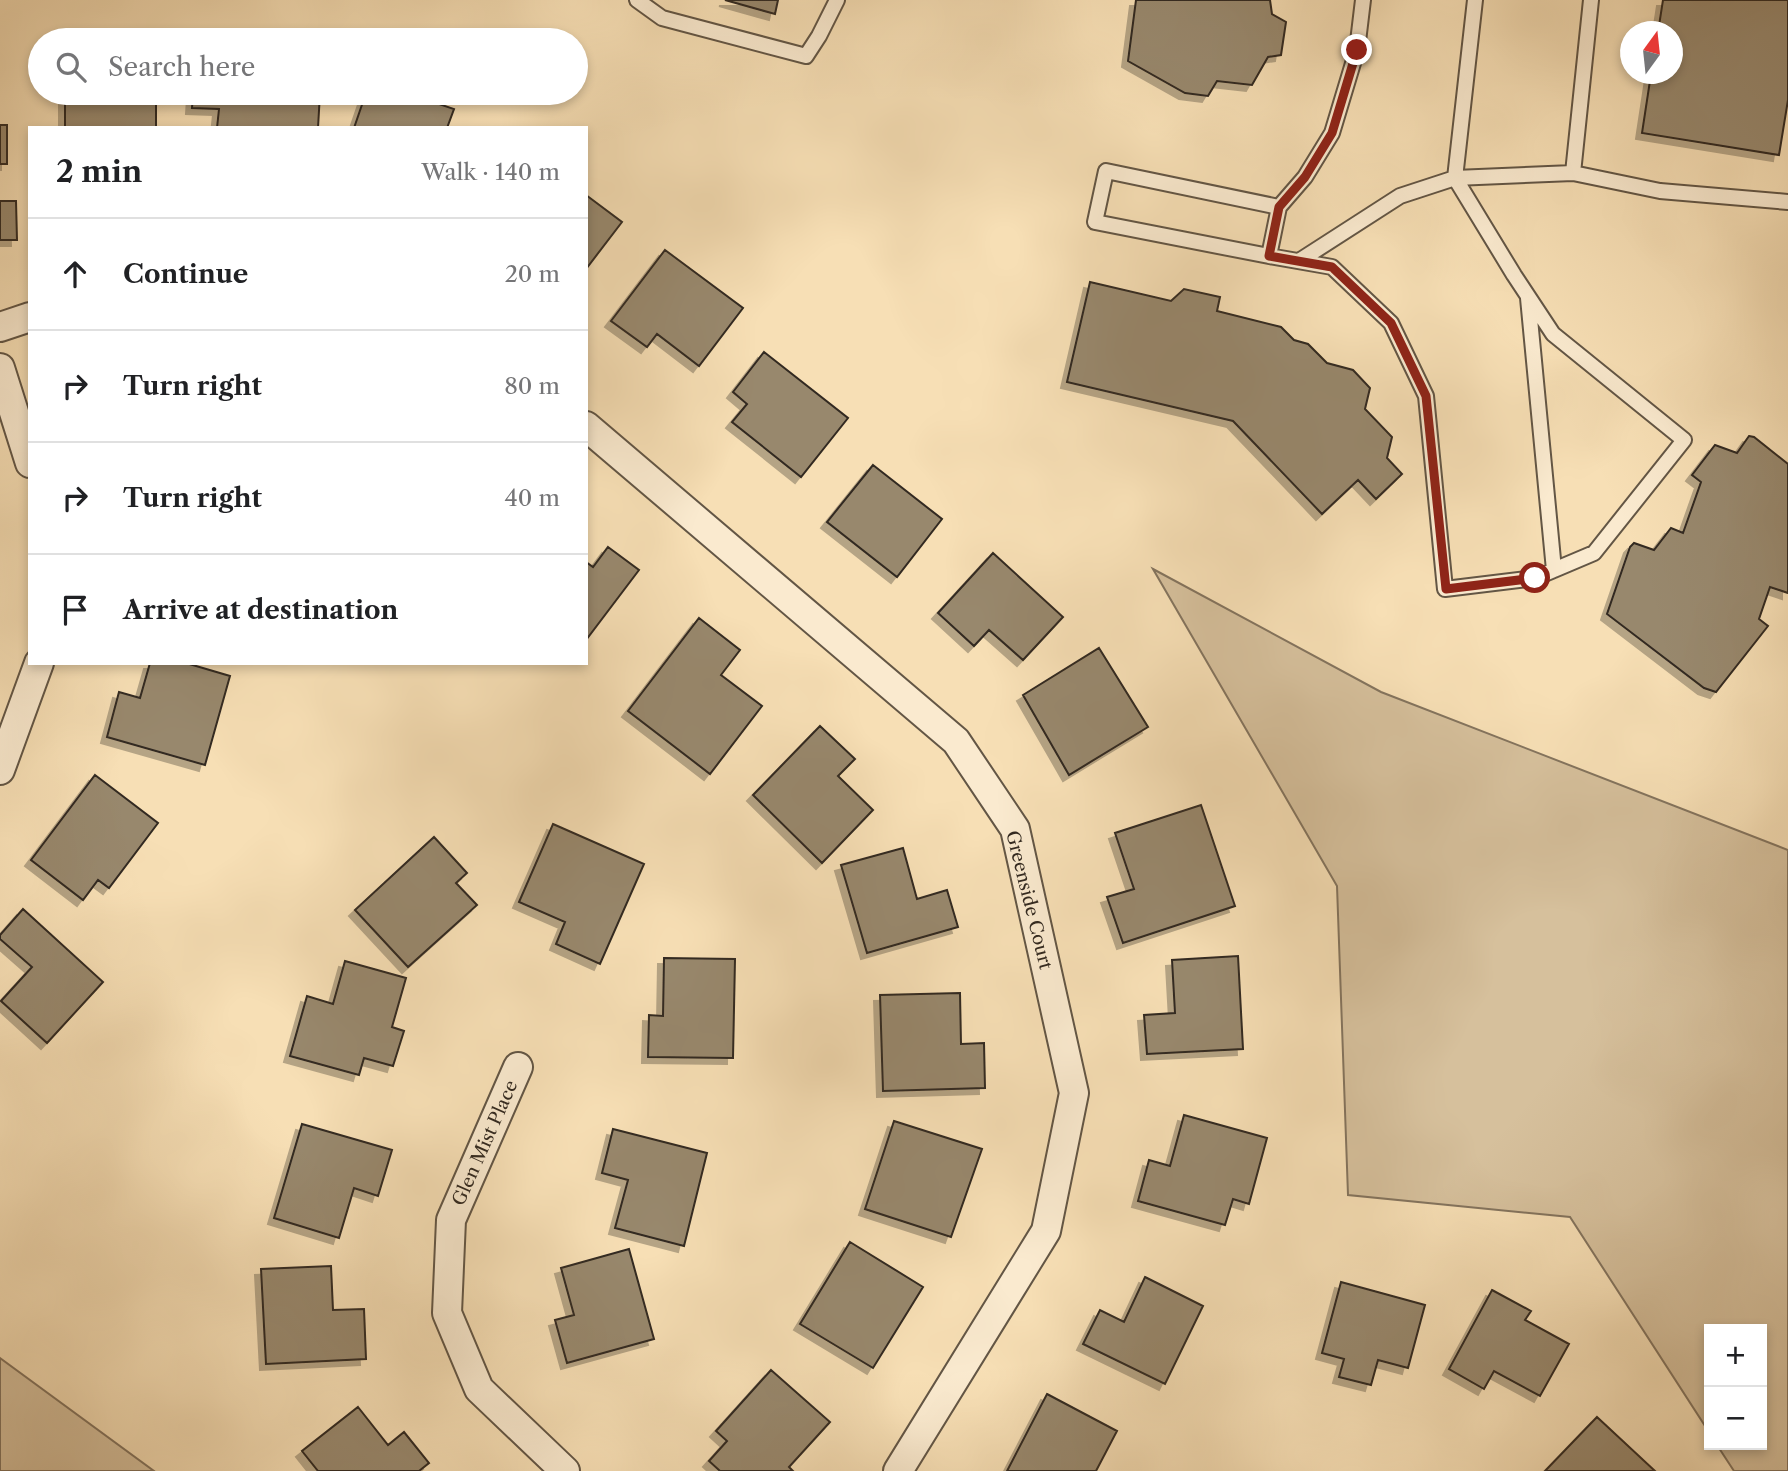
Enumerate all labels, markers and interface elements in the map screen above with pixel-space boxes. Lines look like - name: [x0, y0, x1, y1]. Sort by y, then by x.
- north arrow: [1620, 21, 1683, 84]
- search box: [28, 28, 588, 105]
- route end: [1341, 34, 1372, 65]
- icon: search: [52, 48, 90, 86]
- text: Search here: [108, 51, 255, 83]
- text: 2 min: [56, 153, 142, 190]
- text: Walk · 140 m: [421, 158, 560, 186]
- icon: ahead: [56, 255, 94, 293]
- text: Continue: [123, 258, 248, 290]
- text: 20 m: [505, 260, 560, 288]
- icon: right: [56, 367, 94, 405]
- text: Turn right: [123, 370, 262, 402]
- text: 80 m: [504, 372, 560, 400]
- icon: right: [56, 479, 94, 517]
- text: Turn right: [123, 482, 262, 514]
- text: 40 m: [505, 484, 560, 512]
- route start: [1519, 562, 1550, 593]
- icon: arrive: [56, 591, 94, 629]
- text: Arrive at destination: [123, 594, 398, 626]
- street label: Greenside Court: [1001, 828, 1057, 972]
- street label: Glen Mist Place: [448, 1077, 522, 1209]
- map controls: [1704, 1324, 1767, 1450]
- button: +: [1704, 1324, 1767, 1387]
- button: −: [1704, 1387, 1767, 1450]

